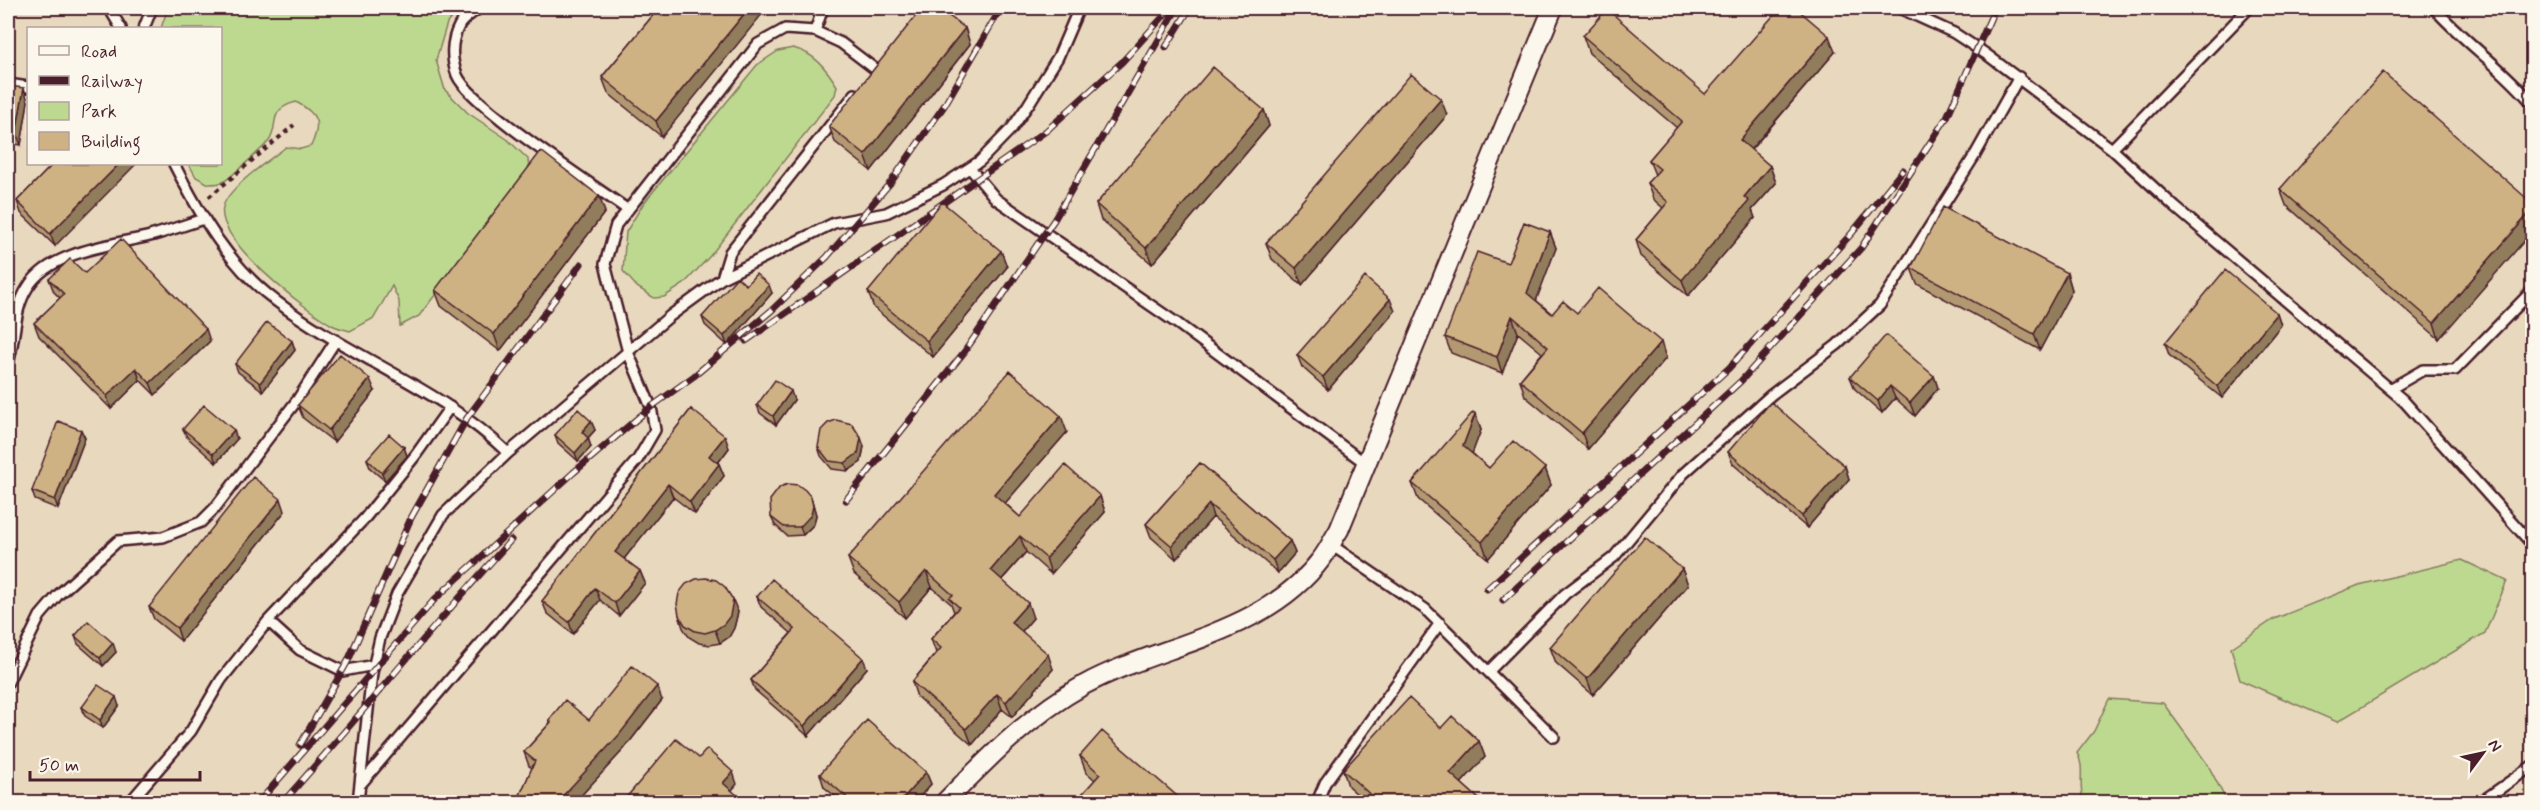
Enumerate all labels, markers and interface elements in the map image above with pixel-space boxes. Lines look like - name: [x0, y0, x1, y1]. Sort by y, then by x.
- legend: [27, 27, 222, 165]
- text: Road: [81, 40, 117, 64]
- text: Railway: [81, 70, 143, 94]
- text: Park: [81, 100, 117, 124]
- text: Building: [81, 130, 141, 156]
- north arrow: [2453, 723, 2513, 783]
- text: N: [2483, 735, 2506, 756]
- scale bar: [30, 744, 200, 782]
- text: 50 m: [39, 754, 79, 778]

